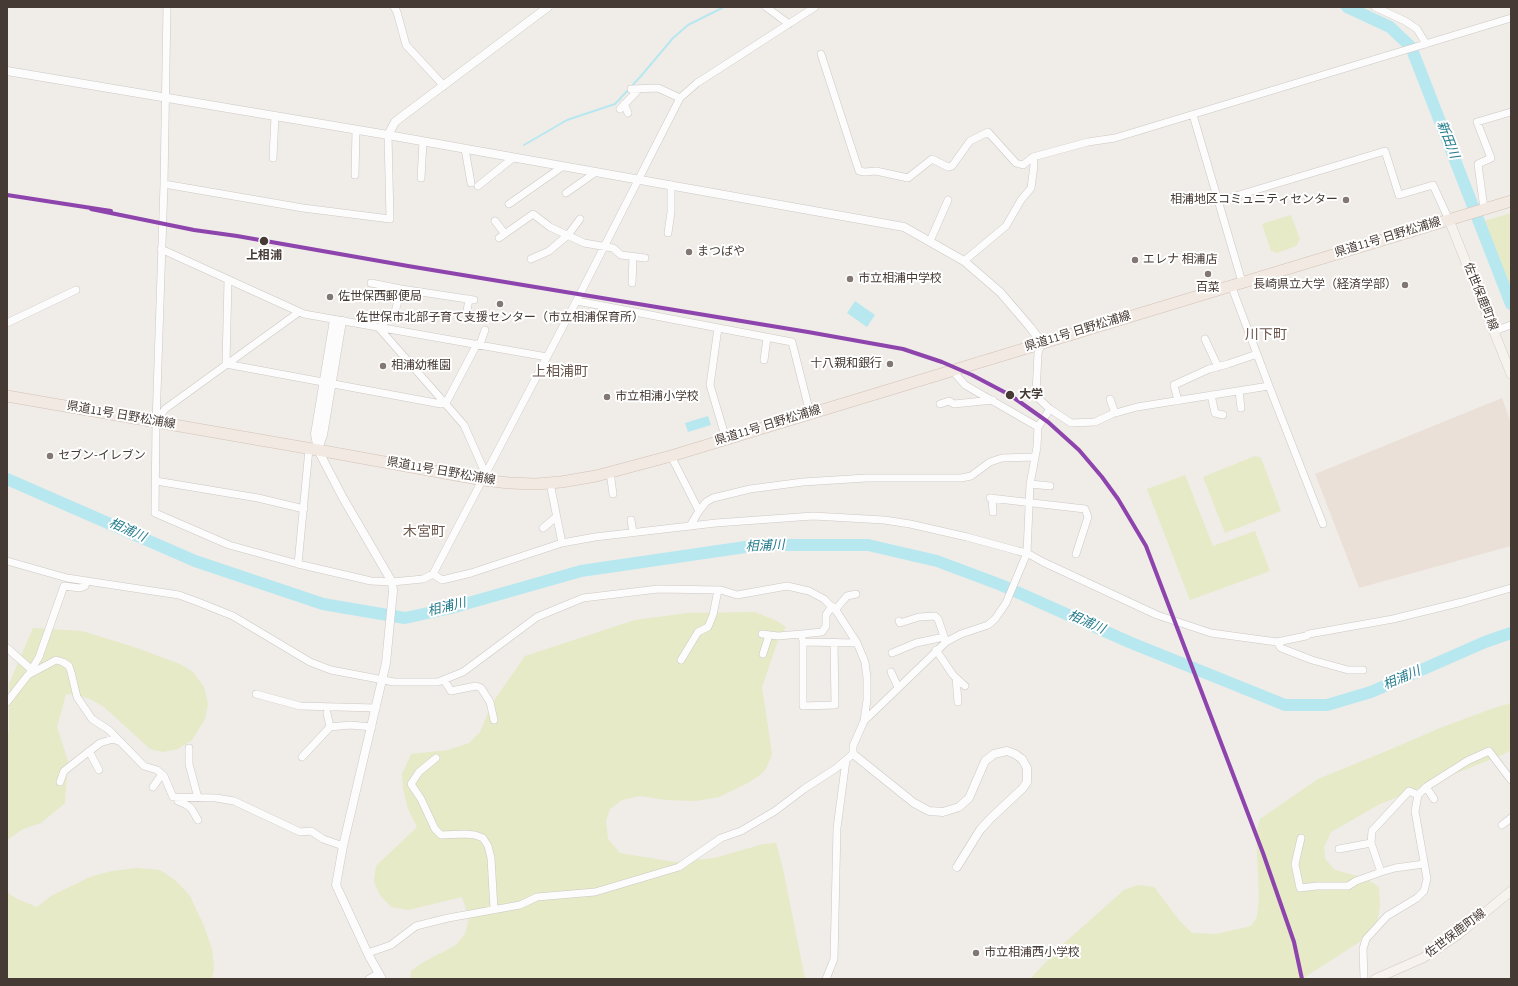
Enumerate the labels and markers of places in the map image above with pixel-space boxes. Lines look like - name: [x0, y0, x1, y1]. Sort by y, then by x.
- place label: 相浦地区コミュニティセンター: [1170, 193, 1338, 207]
- marker: 相浦地区コミュニティセンター: [1341, 195, 1351, 205]
- marker: 上相浦: [258, 235, 270, 247]
- place label: まつばや: [697, 245, 745, 259]
- marker: まつばや: [684, 247, 694, 257]
- place label: 上相浦: [246, 249, 282, 263]
- place label: エレナ 相浦店: [1143, 253, 1217, 267]
- marker: エレナ 相浦店: [1130, 255, 1140, 265]
- marker: 百菜: [1203, 269, 1213, 279]
- place label: 市立相浦中学校: [858, 272, 942, 286]
- marker: 市立相浦中学校: [845, 274, 855, 284]
- place label: 長崎県立大学（経済学部）: [1253, 278, 1397, 292]
- marker: 長崎県立大学（経済学部）: [1400, 280, 1410, 290]
- place label: 百菜: [1196, 281, 1220, 295]
- place label: 佐世保西郵便局: [338, 290, 422, 304]
- marker: 佐世保西郵便局: [325, 292, 335, 302]
- marker: 佐世保市北部子育て支援センター（市立相浦保育所）: [495, 299, 505, 309]
- place label: 佐世保市北部子育て支援センター（市立相浦保育所）: [356, 311, 644, 325]
- place label: 十八親和銀行: [810, 357, 882, 371]
- place label: 相浦幼稚園: [391, 359, 451, 373]
- marker: 十八親和銀行: [885, 359, 895, 369]
- marker: 相浦幼稚園: [378, 361, 388, 371]
- place label: 大学: [1019, 388, 1043, 402]
- marker: 大学: [1004, 389, 1016, 401]
- place label: 市立相浦小学校: [615, 390, 699, 404]
- marker: 市立相浦小学校: [602, 392, 612, 402]
- place label: セブン-イレブン: [58, 449, 146, 463]
- marker: セブン-イレブン: [45, 451, 55, 461]
- place label: 市立相浦西小学校: [984, 946, 1080, 960]
- marker: 市立相浦西小学校: [971, 948, 981, 958]

